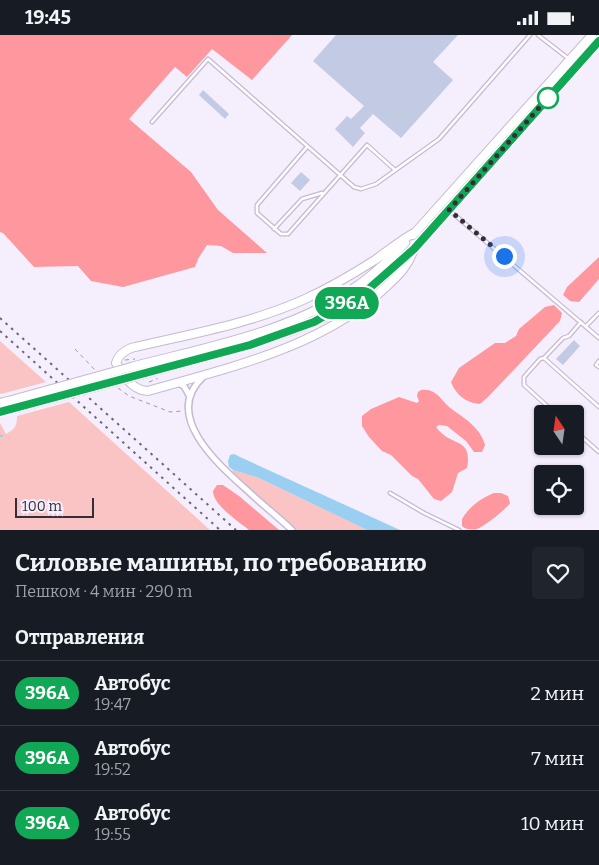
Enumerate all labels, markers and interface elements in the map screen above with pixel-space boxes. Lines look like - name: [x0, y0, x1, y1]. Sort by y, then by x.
- text: 19:45: [25, 6, 71, 29]
- unlabelled marker: [537, 87, 559, 109]
- your location: [492, 244, 517, 269]
- line badge: 396А: [312, 287, 382, 319]
- text: 396А: [325, 292, 369, 314]
- north arrow: [534, 405, 584, 455]
- map controls: [534, 405, 584, 515]
- button: locate: [534, 465, 584, 515]
- scale bar: [15, 495, 94, 518]
- text: 100 m: [22, 498, 62, 515]
- button: heart: [532, 547, 584, 599]
- text: Силовые машины, по требованию: [15, 549, 427, 577]
- text: Пешком · 4 мин · 290 m: [15, 582, 192, 601]
- text: Отправления: [15, 626, 144, 649]
- text: Автобус: [94, 672, 171, 695]
- text: 396А: [25, 682, 69, 704]
- text: 2 мин: [530, 682, 584, 705]
- text: 19:47: [94, 695, 131, 714]
- text: Автобус: [94, 737, 171, 760]
- text: 396А: [25, 747, 69, 769]
- text: 7 мин: [531, 747, 584, 770]
- text: 19:52: [94, 760, 131, 779]
- text: Автобус: [94, 802, 171, 825]
- text: 396А: [25, 812, 69, 834]
- text: 10 мин: [521, 812, 584, 835]
- text: 19:55: [94, 825, 131, 844]

